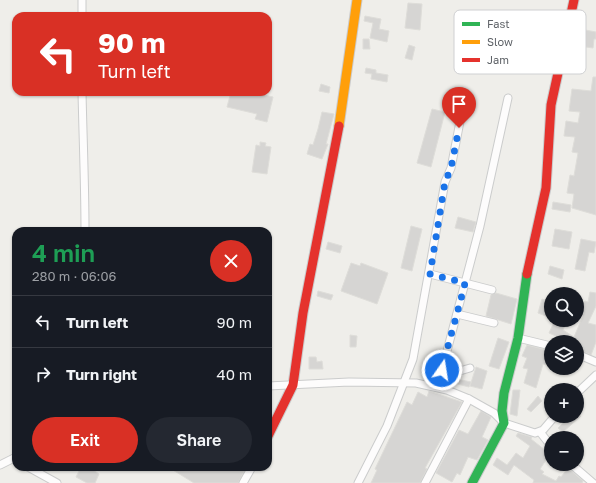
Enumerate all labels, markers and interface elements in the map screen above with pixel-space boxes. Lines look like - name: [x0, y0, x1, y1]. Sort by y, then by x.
- legend: [454, 10, 586, 74]
- text: Fast: [487, 17, 510, 30]
- text: 90 m: [98, 26, 165, 59]
- icon: left: [32, 28, 84, 80]
- text: Slow: [487, 35, 513, 48]
- text: Jam: [487, 53, 509, 66]
- text: Turn left: [98, 60, 171, 82]
- pin: [442, 87, 476, 128]
- icon: arrive: [448, 93, 470, 115]
- text: 4 min: [32, 238, 95, 267]
- button: close: [210, 240, 252, 282]
- text: 280 m · 06:06: [32, 268, 116, 284]
- map controls: [544, 287, 584, 471]
- button: search: [544, 287, 584, 327]
- icon: left: [32, 311, 54, 333]
- text: Turn left: [66, 313, 128, 331]
- text: 90 m: [217, 313, 252, 331]
- button: layers: [544, 335, 584, 375]
- position arrow: [421, 349, 463, 391]
- icon: right: [32, 363, 54, 385]
- text: Turn right: [66, 365, 137, 383]
- text: 40 m: [217, 365, 252, 383]
- button: +: [544, 383, 584, 423]
- button: Exit: [32, 417, 138, 463]
- button: Share: [146, 417, 252, 463]
- button: −: [544, 431, 584, 471]

